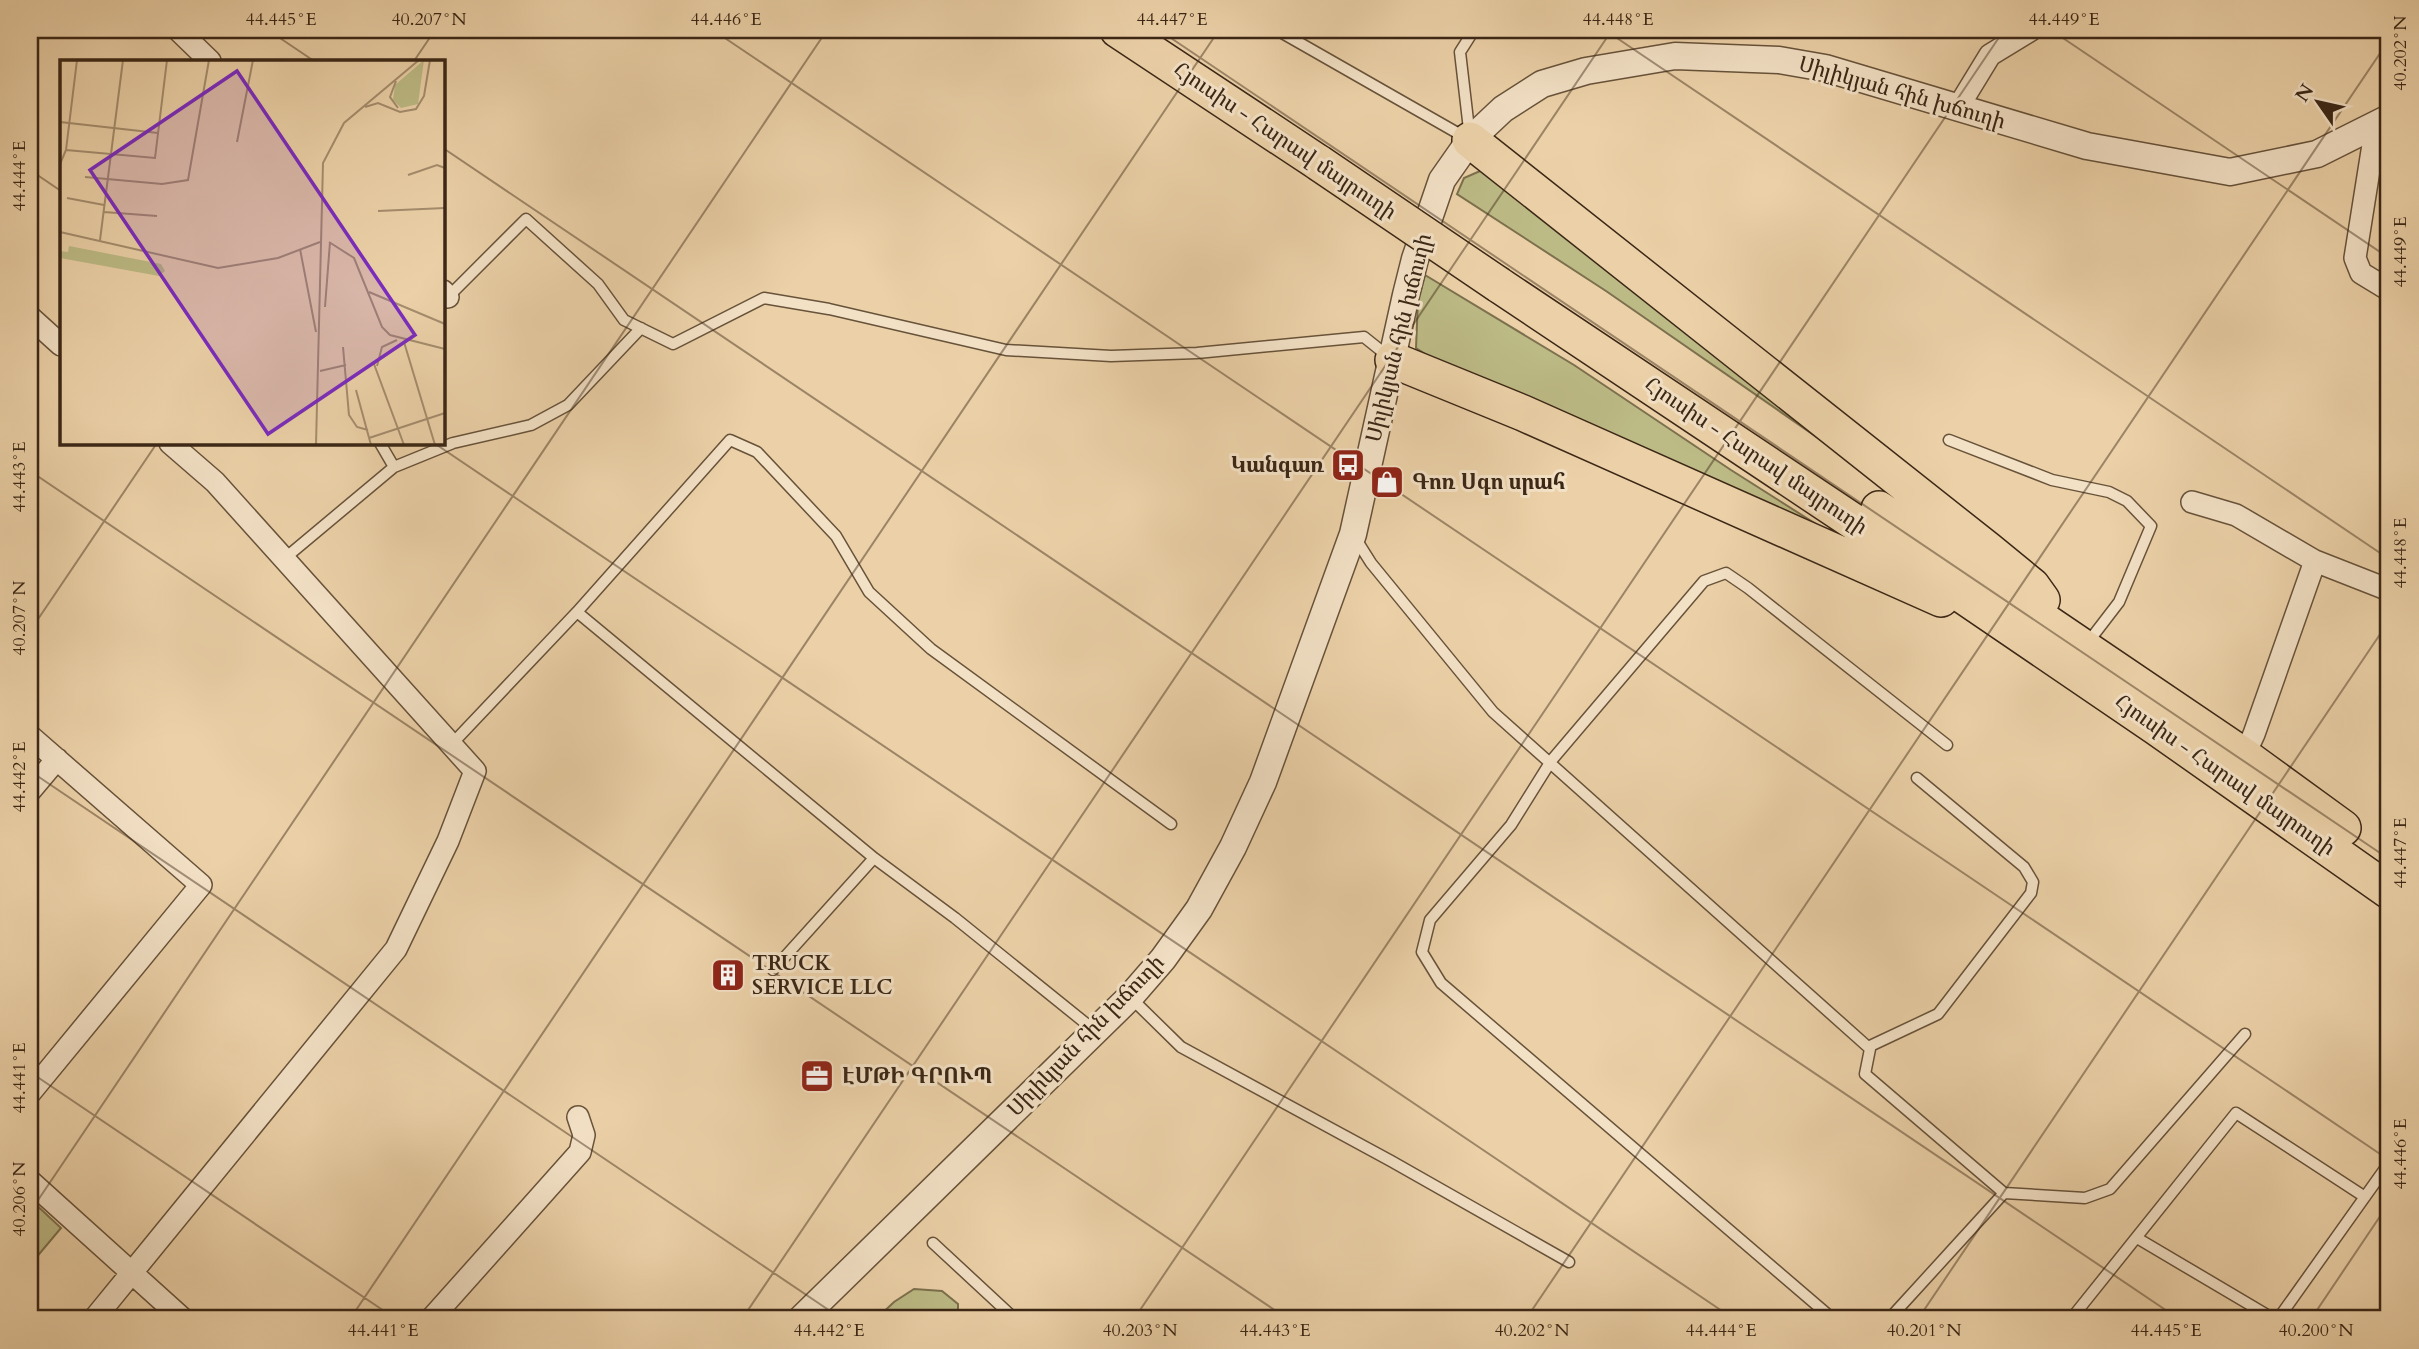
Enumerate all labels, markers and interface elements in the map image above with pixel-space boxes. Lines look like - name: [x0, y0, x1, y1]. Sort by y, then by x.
- text: 44.445°E: [246, 7, 317, 32]
- text: 40.207°N: [391, 7, 467, 32]
- text: 44.446°E: [691, 7, 762, 32]
- text: 44.447°E: [1137, 7, 1208, 32]
- text: 44.448°E: [1583, 7, 1654, 32]
- text: 44.449°E: [2029, 7, 2100, 32]
- text: 40.202°N: [2388, 15, 2413, 91]
- street label: Սիլիկյան հին խճուղի: [1795, 50, 2009, 136]
- street label: Հյուսիս - Հարավ մայրուղի: [1168, 55, 1402, 227]
- inset map: [60, 60, 444, 444]
- north arrow: [2282, 66, 2352, 136]
- text: N: [2289, 79, 2320, 107]
- text: 44.444°E: [7, 141, 32, 212]
- text: 44.449°E: [2388, 217, 2413, 288]
- street label: Սիլիկյան հին խճուղի: [1359, 231, 1439, 445]
- street label: Հյուսիս - Հարավ մայրուղի: [1639, 370, 1873, 542]
- text: 44.443°E: [7, 442, 32, 513]
- bus stop icon: Կանգառ: [1329, 446, 1367, 484]
- place label: Կանգառ: [1231, 451, 1325, 480]
- shop icon: Գոռ Սգո սրահ: [1368, 463, 1406, 501]
- place label: Գոռ Սգո սրահ: [1412, 468, 1565, 497]
- text: 44.448°E: [2388, 518, 2413, 589]
- text: 40.207°N: [7, 580, 32, 656]
- street label: Հյուսիս - Հարավ մայրուղի: [2109, 688, 2341, 862]
- text: 44.442°E: [7, 742, 32, 813]
- text: 44.447°E: [2388, 818, 2413, 889]
- place label: TRUCK SERVICE LLC: [752, 949, 893, 1002]
- street label: Սիլիկյան հին խճուղի: [1001, 949, 1171, 1123]
- building icon: TRUCK SERVICE LLC: [709, 956, 747, 994]
- text: 44.441°E: [7, 1043, 32, 1114]
- office icon: ԷՄԹԻ ԳՐՈՒՊ: [798, 1057, 836, 1095]
- place label: ԷՄԹԻ ԳՐՈՒՊ: [842, 1062, 992, 1091]
- text: 44.446°E: [2388, 1119, 2413, 1190]
- text: 40.206°N: [7, 1161, 32, 1237]
- text: 44.441°E: [348, 1318, 419, 1343]
- text: 44.442°E: [794, 1318, 865, 1343]
- text: 40.203°N: [1102, 1318, 1178, 1343]
- text: 44.443°E: [1240, 1318, 1311, 1343]
- text: 40.202°N: [1494, 1318, 1570, 1343]
- text: 44.444°E: [1686, 1318, 1757, 1343]
- text: 40.201°N: [1886, 1318, 1962, 1343]
- text: 44.445°E: [2131, 1318, 2202, 1343]
- text: 40.200°N: [2278, 1318, 2354, 1343]

